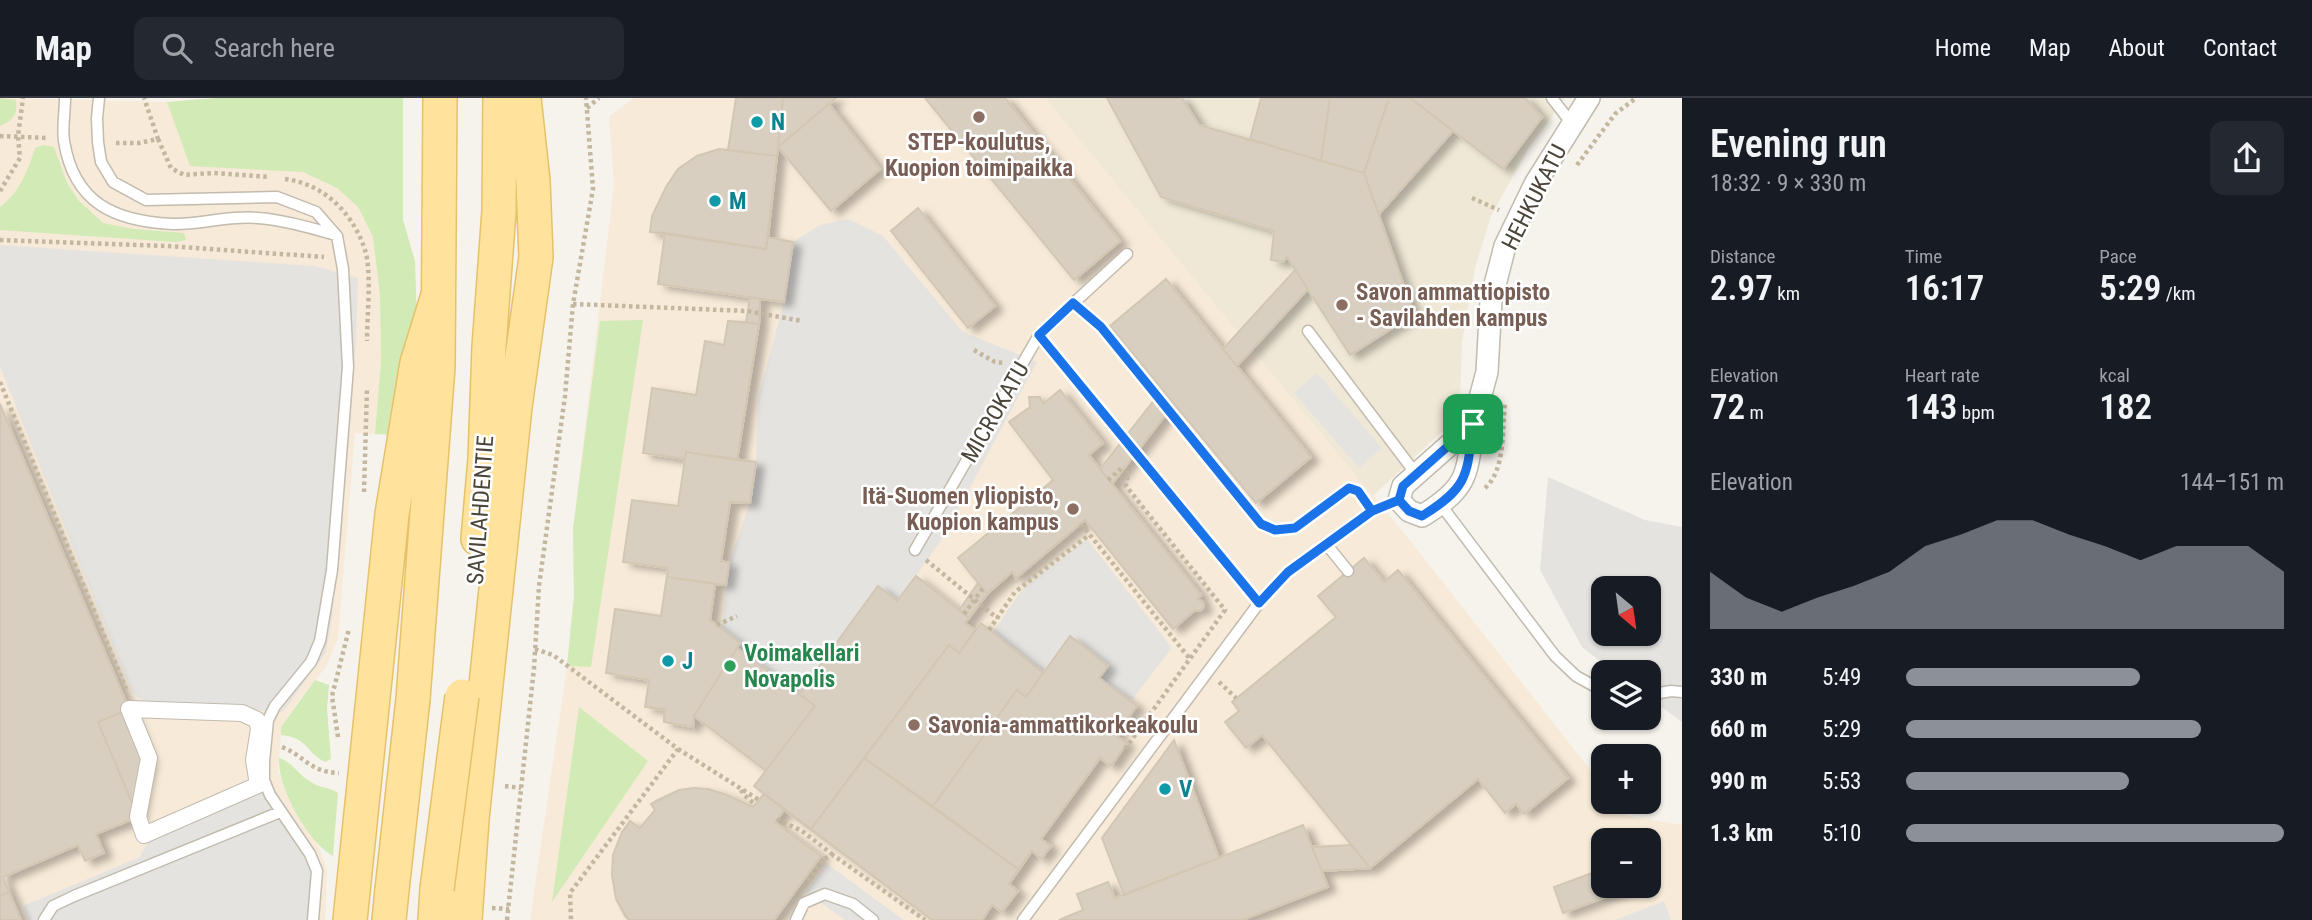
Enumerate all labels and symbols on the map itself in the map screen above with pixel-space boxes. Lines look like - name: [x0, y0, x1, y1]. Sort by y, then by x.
- place label: N: [771, 109, 785, 136]
- marker: STEP-koulutus, Kuopion toimipaikka: [971, 109, 987, 125]
- marker: N: [749, 114, 765, 130]
- place label: STEP-koulutus, Kuopion toimipaikka: [885, 129, 1073, 182]
- street label: HEHKUKATU: [1496, 140, 1573, 254]
- place label: M: [729, 188, 746, 215]
- marker: M: [707, 193, 723, 209]
- place label: Savon ammattiopisto - Savilahden kampus: [1356, 279, 1550, 332]
- marker: Savon ammattiopisto - Savilahden kampus: [1334, 297, 1350, 313]
- street label: MICROKATU: [956, 357, 1035, 467]
- pin: [1443, 394, 1503, 454]
- street label: SAVILAHDENTIE: [462, 435, 499, 585]
- place label: Itä-Suomen yliopisto, Kuopion kampus: [862, 483, 1059, 536]
- marker: Itä-Suomen yliopisto, Kuopion kampus: [1065, 501, 1081, 517]
- north arrow: [1591, 576, 1661, 646]
- place label: Voimakellari Novapolis: [744, 640, 860, 693]
- place label: J: [682, 648, 693, 675]
- marker: J: [660, 653, 676, 669]
- marker: Voimakellari Novapolis: [722, 658, 738, 674]
- place label: Savonia-ammattikorkeakoulu: [928, 712, 1198, 739]
- marker: Savonia-ammattikorkeakoulu: [906, 717, 922, 733]
- place label: V: [1179, 776, 1193, 803]
- marker: V: [1157, 781, 1173, 797]

